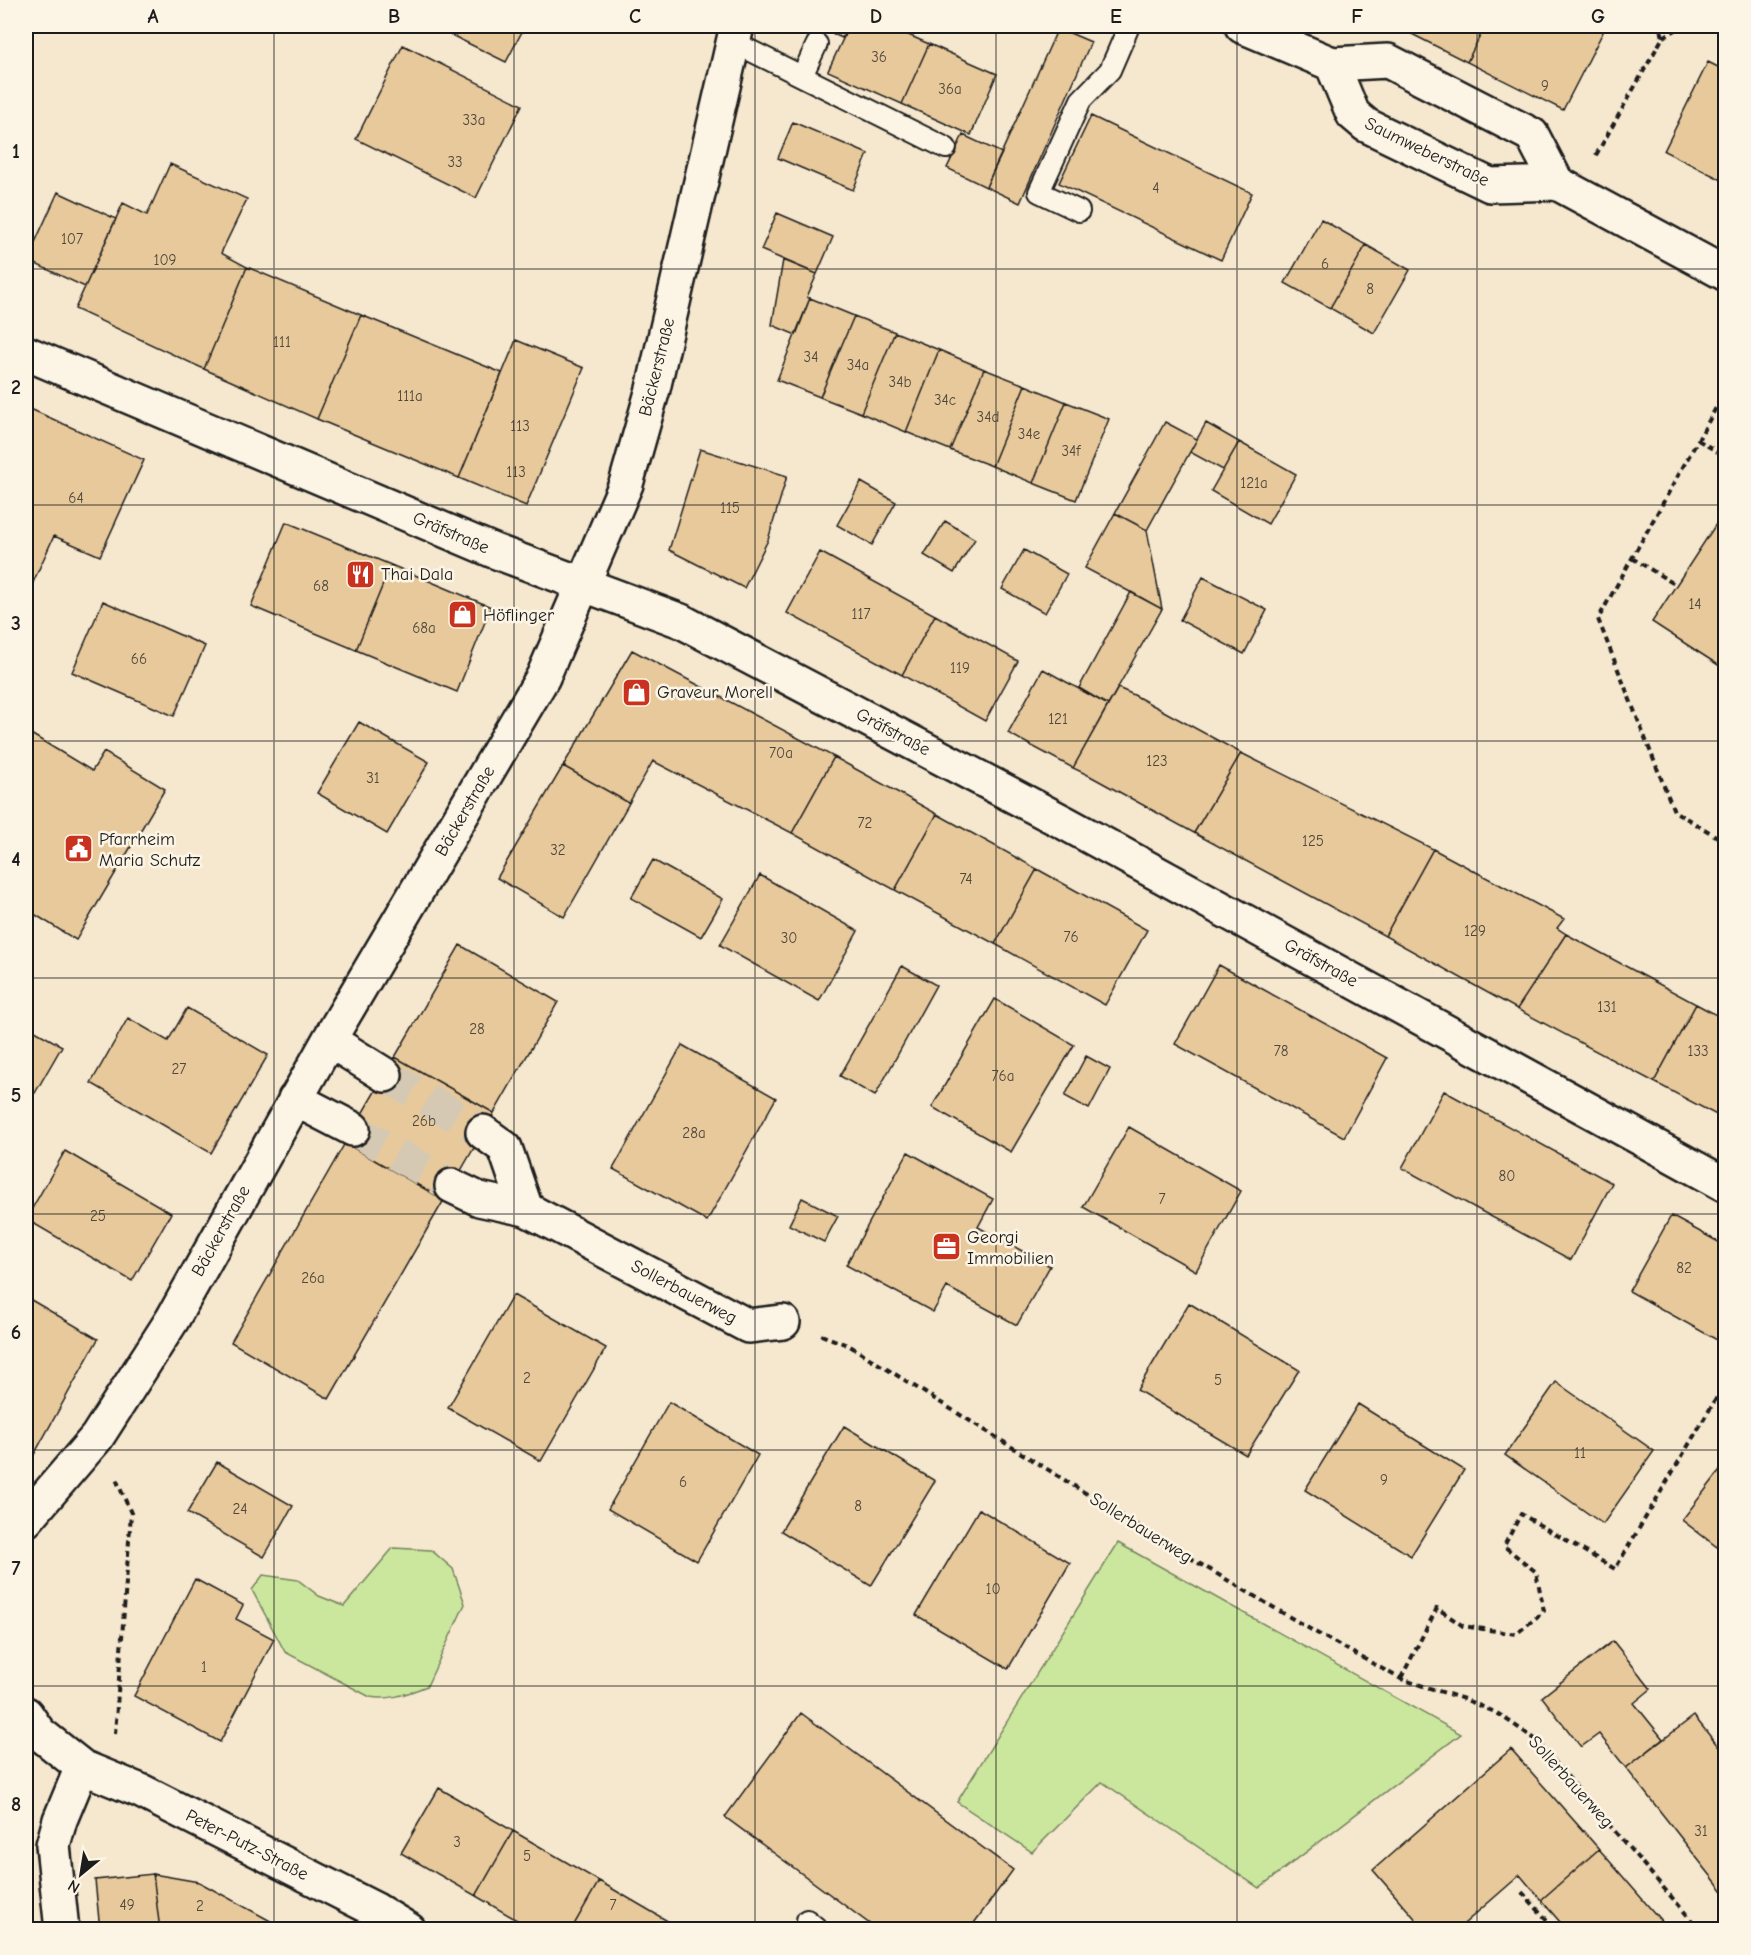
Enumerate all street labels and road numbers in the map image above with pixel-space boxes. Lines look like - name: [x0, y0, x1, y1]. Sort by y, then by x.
- street label: Saumweberstraße: [1361, 113, 1493, 191]
- street label: Bäckerstraße: [635, 316, 679, 418]
- street label: Gräfstraße: [410, 508, 492, 558]
- street label: Gräfstraße: [852, 704, 934, 760]
- street label: Bäckerstraße: [431, 762, 499, 860]
- street label: Gräfstraße: [1280, 934, 1362, 992]
- street label: Bäckerstraße: [187, 1182, 255, 1280]
- street label: Sollerbauerweg: [628, 1255, 740, 1329]
- street label: Sollerbauerweg: [1086, 1488, 1196, 1568]
- street label: Sollerbauerweg: [1524, 1732, 1618, 1832]
- street label: Peter-Putz-Straße: [182, 1805, 312, 1885]

